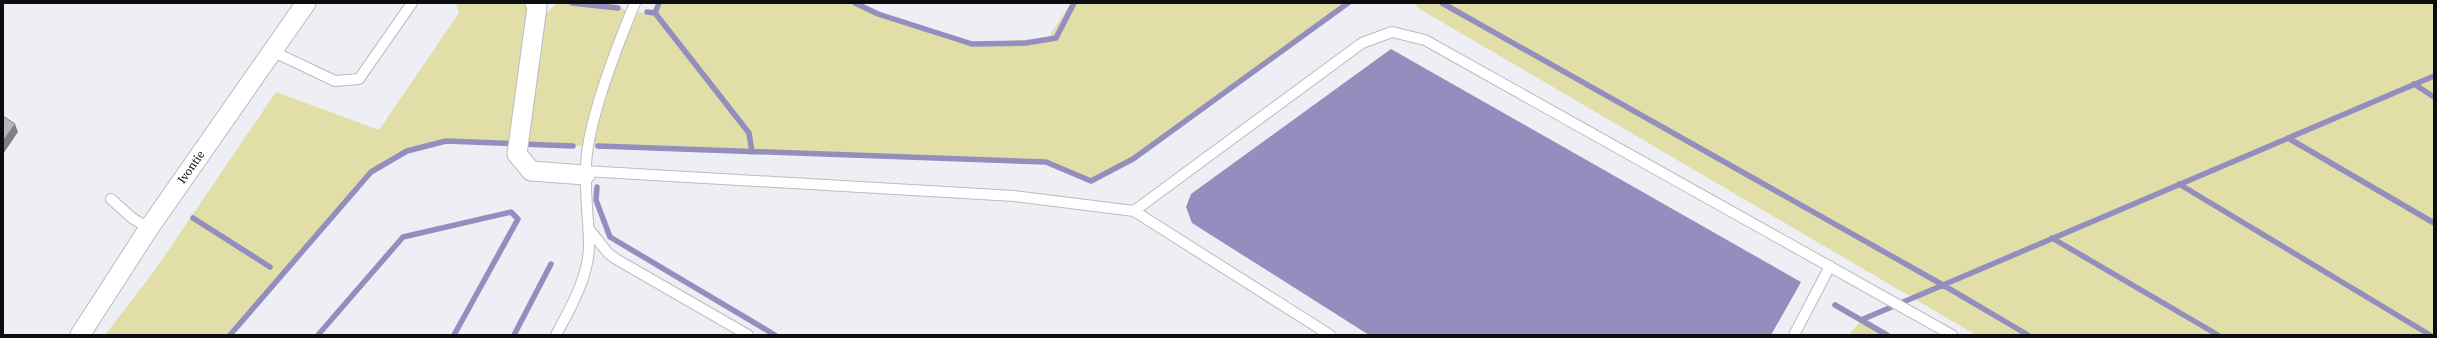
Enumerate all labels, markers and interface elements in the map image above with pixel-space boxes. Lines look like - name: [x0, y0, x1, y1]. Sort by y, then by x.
- street label: Ivontie: [174, 147, 208, 187]

